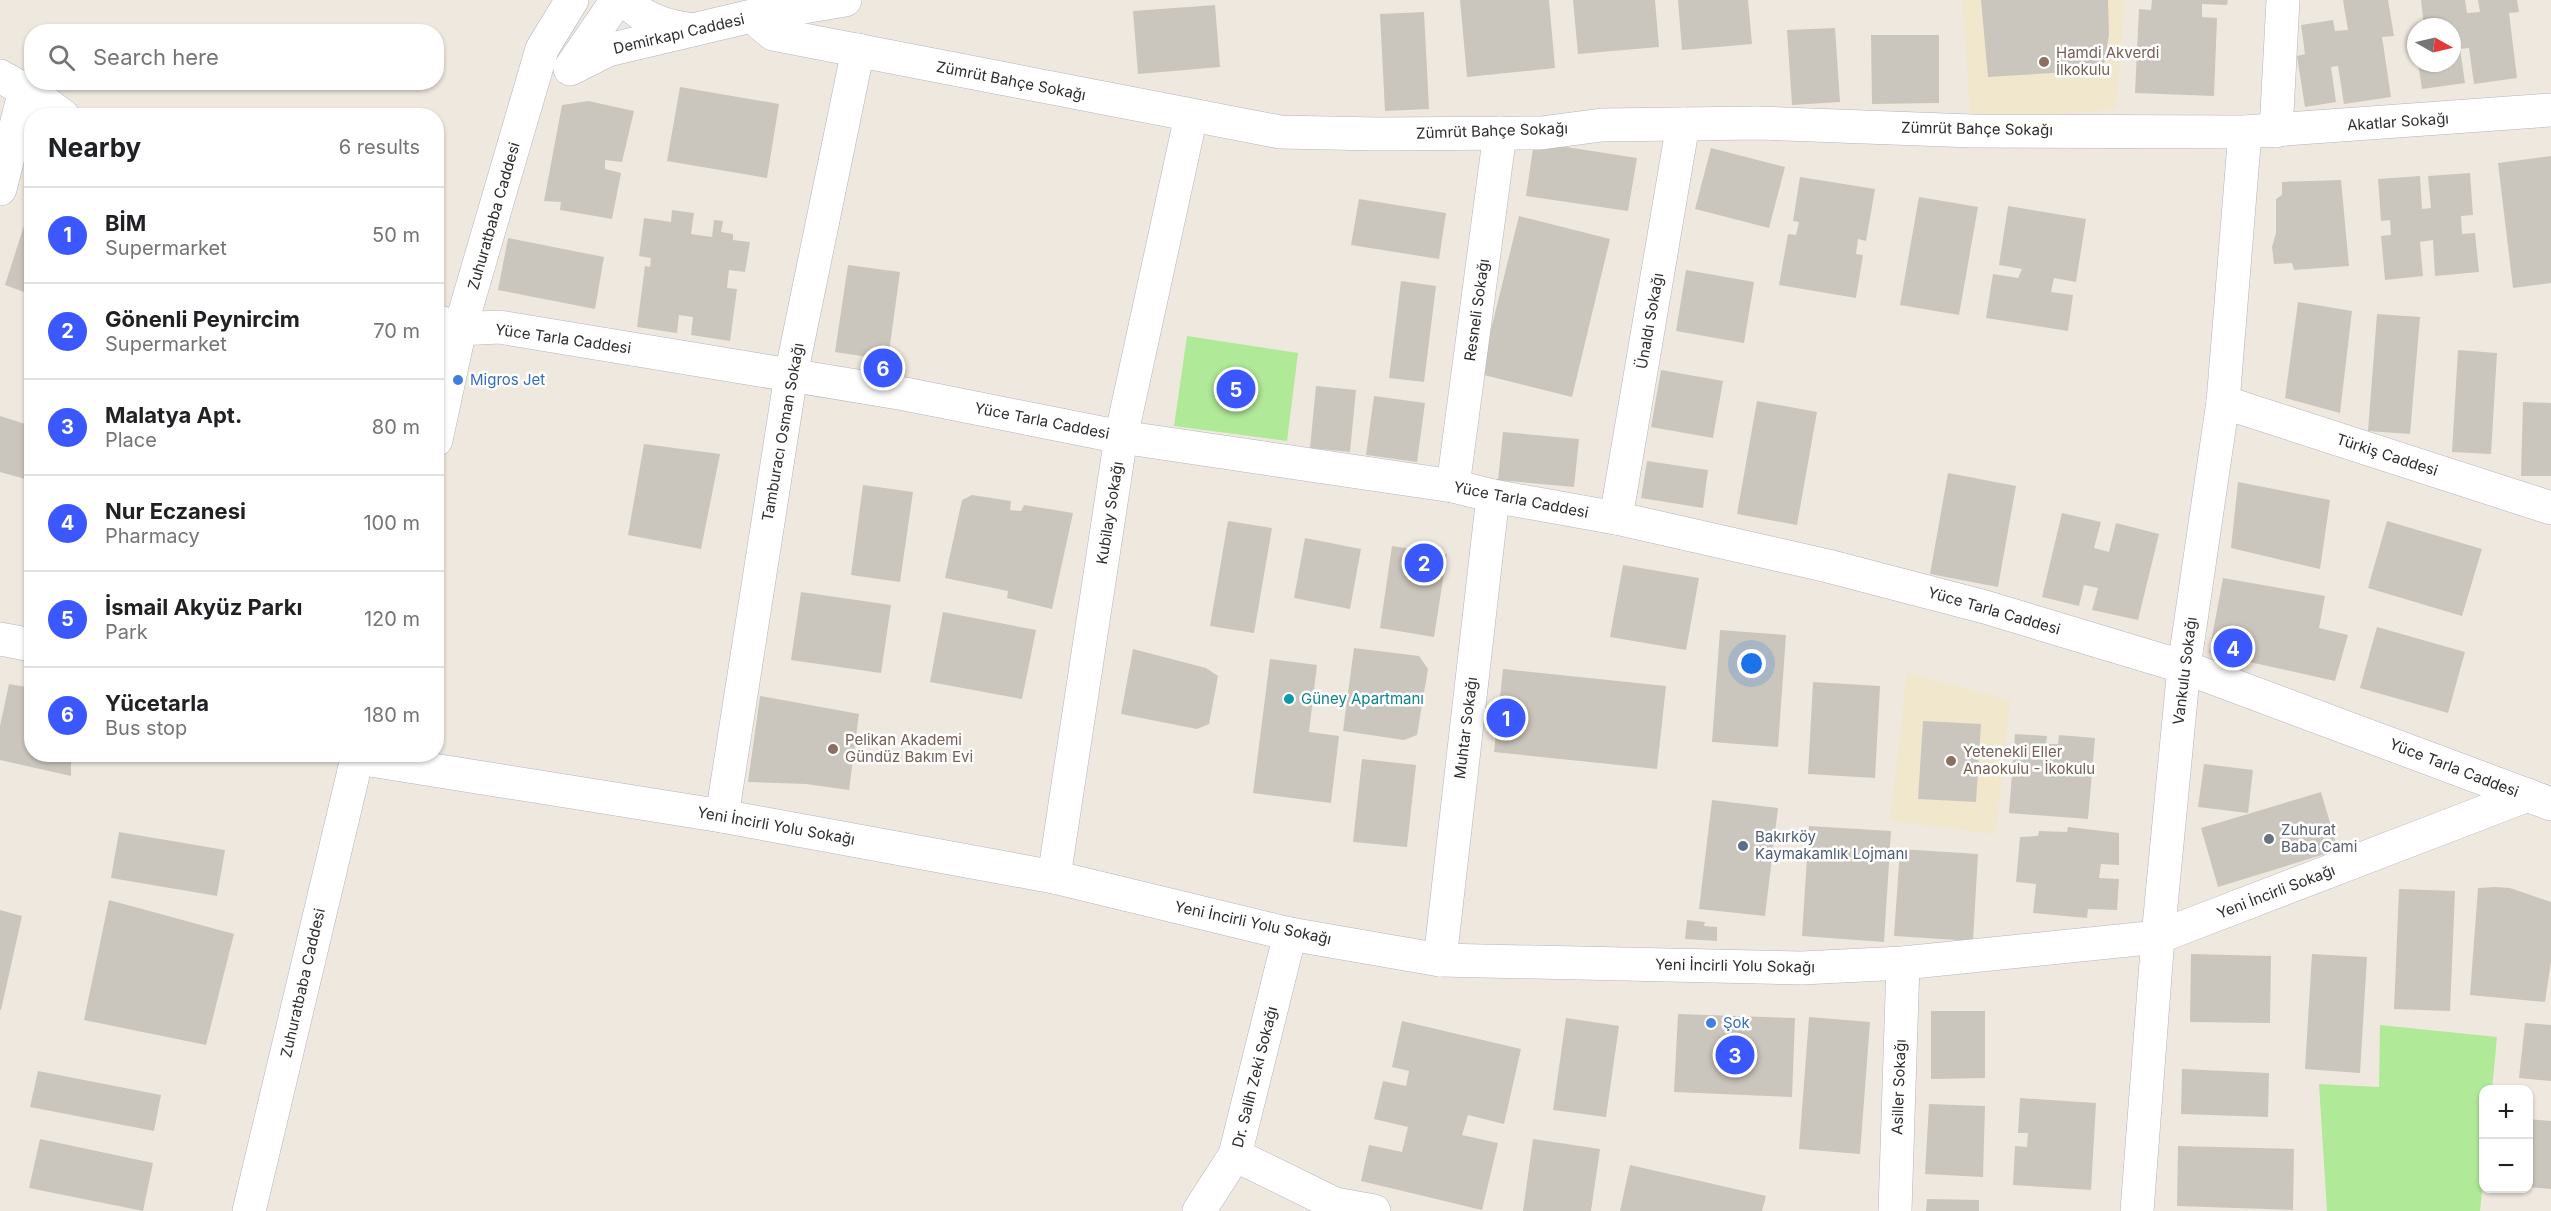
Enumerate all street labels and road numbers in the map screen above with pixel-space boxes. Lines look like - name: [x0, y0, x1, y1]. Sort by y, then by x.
- street label: Demirkapı Caddesi: [611, 9, 746, 58]
- street label: Zümrüt Bahçe Sokağı: [935, 57, 1087, 104]
- street label: Akatlar Sokağı: [2346, 108, 2449, 135]
- street label: Zümrüt Bahçe Sokağı: [1416, 118, 1568, 143]
- street label: Zümrüt Bahçe Sokağı: [1901, 118, 2053, 139]
- street label: Zuhuratbaba Caddesi: [463, 140, 524, 292]
- street label: Resneli Sokağı: [1460, 257, 1493, 362]
- street label: Ünaldı Sokağı: [1632, 271, 1667, 370]
- street label: Yüce Tarla Caddesi: [494, 320, 632, 357]
- street label: Tamburacı Osman Sokağı: [757, 341, 808, 523]
- street label: Yüce Tarla Caddesi: [973, 398, 1111, 443]
- street label: Türkiş Caddesi: [2334, 429, 2440, 480]
- street label: Kubilay Sokağı: [1092, 460, 1127, 566]
- street label: Yüce Tarla Caddesi: [1452, 477, 1590, 522]
- street label: Yüce Tarla Caddesi: [1926, 582, 2063, 639]
- street label: Vankulu Sokağı: [2168, 616, 2201, 726]
- street label: Muhtar Sokağı: [1450, 676, 1481, 780]
- street label: Yüce Tarla Caddesi: [2387, 734, 2522, 801]
- street label: Yeni İncirli Yolu Sokağı: [696, 802, 856, 849]
- street label: Yeni İncirli Sokağı: [2214, 860, 2338, 923]
- street label: Yeni İncirli Yolu Sokağı: [1173, 897, 1333, 948]
- street label: Zuhuratbaba Caddesi: [276, 906, 329, 1059]
- street label: Yeni İncirli Yolu Sokağı: [1655, 955, 1815, 976]
- street label: Dr. Salih Zeki Sokağı: [1228, 1004, 1281, 1149]
- street label: Asiller Sokağı: [1887, 1039, 1910, 1135]

